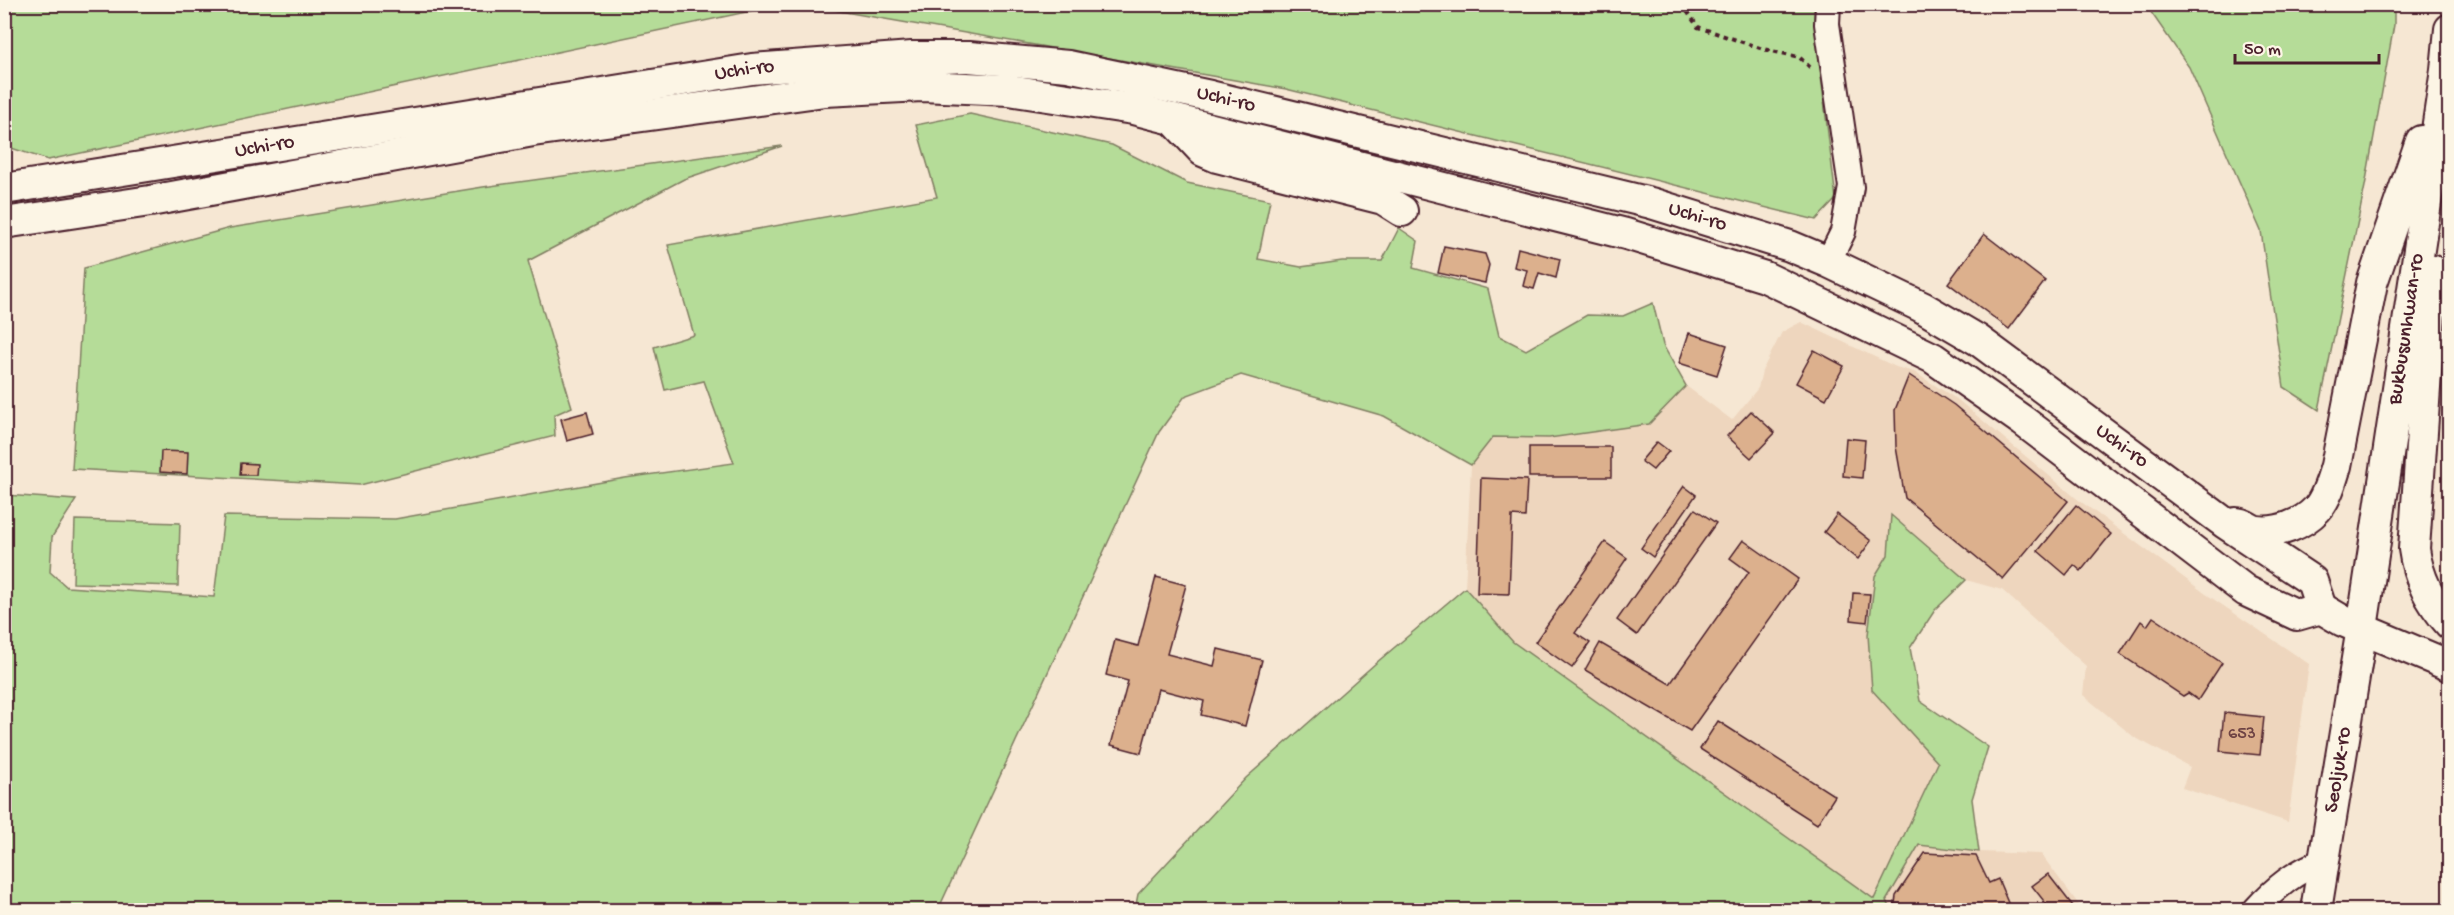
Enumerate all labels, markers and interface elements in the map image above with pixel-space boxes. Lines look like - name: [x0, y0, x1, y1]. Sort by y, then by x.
- scale bar: [2235, 27, 2379, 65]
- text: 50 m: [2244, 40, 2281, 61]
- street label: Uchi-ro: [713, 55, 775, 87]
- street label: Uchi-ro: [1194, 81, 1258, 119]
- street label: Uchi-ro: [233, 130, 296, 164]
- street label: Uchi-ro: [1665, 197, 1730, 238]
- street label: Bukbusunhwan-ro: [2383, 252, 2431, 407]
- street label: Uchi-ro: [2090, 418, 2153, 474]
- house number: 653: [2228, 724, 2256, 745]
- street label: Seoljuk-ro: [2320, 725, 2358, 815]

